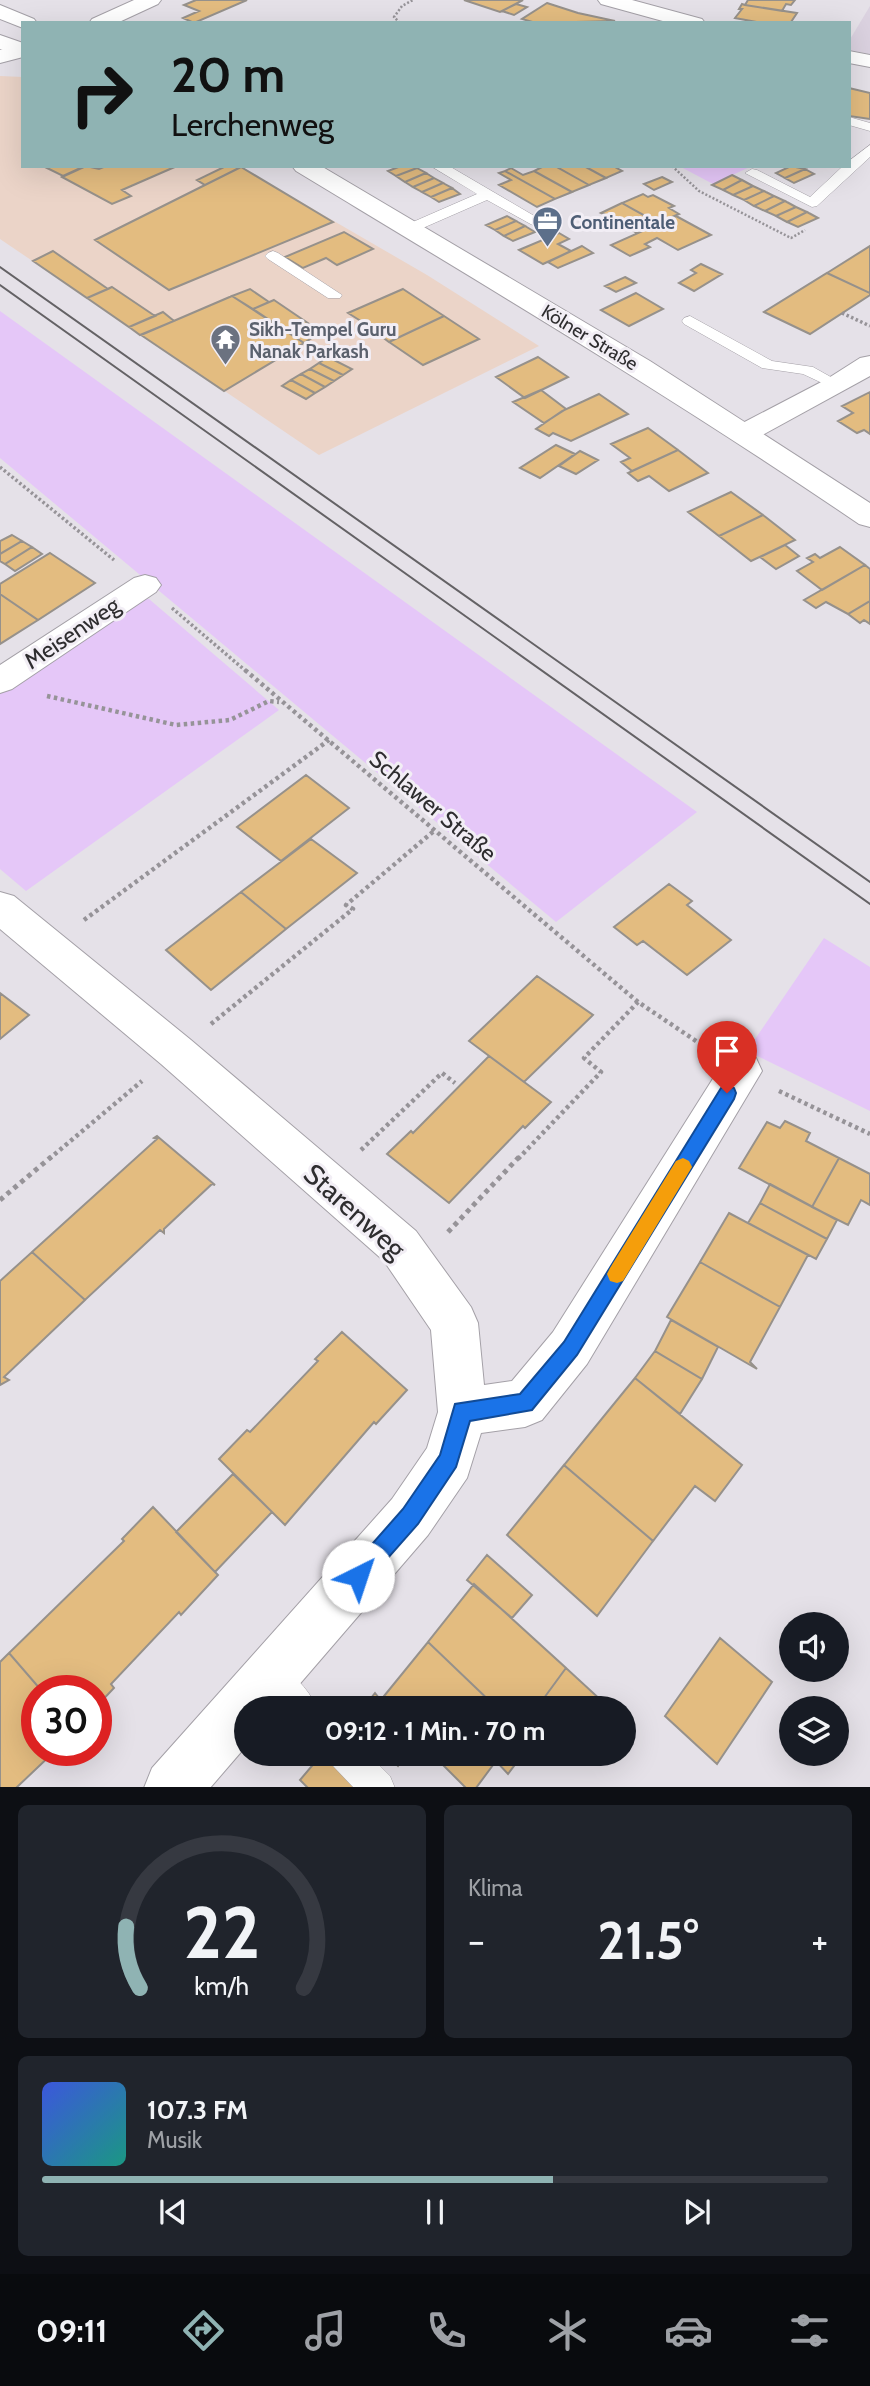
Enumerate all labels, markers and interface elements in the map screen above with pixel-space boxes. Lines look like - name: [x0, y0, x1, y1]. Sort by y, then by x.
- text: 20 m: [171, 45, 285, 104]
- icon: right: [56, 49, 147, 140]
- text: Lerchenweg: [171, 105, 334, 144]
- office icon: Continentale: [530, 205, 564, 249]
- place label: Continentale: [570, 211, 675, 234]
- street label: Kölner Straße: [537, 300, 642, 375]
- place label: Sikh-Tempel Guru Nanak Parkash: [249, 318, 396, 363]
- temple icon: Sikh-Tempel Guru Nanak Parkash: [209, 323, 243, 367]
- street label: Meisenweg: [19, 591, 125, 675]
- street label: Schlawer Straße: [364, 745, 502, 867]
- pin: [697, 1021, 757, 1093]
- icon: arrive: [708, 1032, 746, 1070]
- street label: Starenweg: [297, 1156, 414, 1266]
- position arrow: [321, 1539, 395, 1613]
- map controls: [779, 1612, 849, 1766]
- button: sound: [779, 1612, 849, 1682]
- speed limit sign: 30: [21, 1675, 112, 1766]
- button: layers: [779, 1696, 849, 1766]
- text: 09:12 · 1 Min. · 70 m: [325, 1715, 545, 1747]
- text: Klima: [468, 1874, 523, 1902]
- text: 22: [183, 1888, 261, 1976]
- text: 21.5°: [597, 1909, 699, 1972]
- text: −: [468, 1917, 485, 1964]
- text: +: [811, 1917, 828, 1964]
- text: km/h: [195, 1970, 249, 2000]
- text: 107.3 FM: [147, 2094, 248, 2126]
- text: Musik: [147, 2126, 202, 2154]
- icon: previous: [154, 2193, 192, 2231]
- icon: pause: [416, 2193, 454, 2231]
- icon: next: [678, 2193, 716, 2231]
- icon: directions: [179, 2306, 228, 2355]
- icon: music: [301, 2306, 350, 2355]
- icon: phone: [422, 2306, 471, 2355]
- icon: climate: [543, 2306, 592, 2355]
- icon: car: [664, 2306, 713, 2355]
- icon: filters: [785, 2306, 834, 2355]
- text: 09:11: [36, 2311, 107, 2350]

